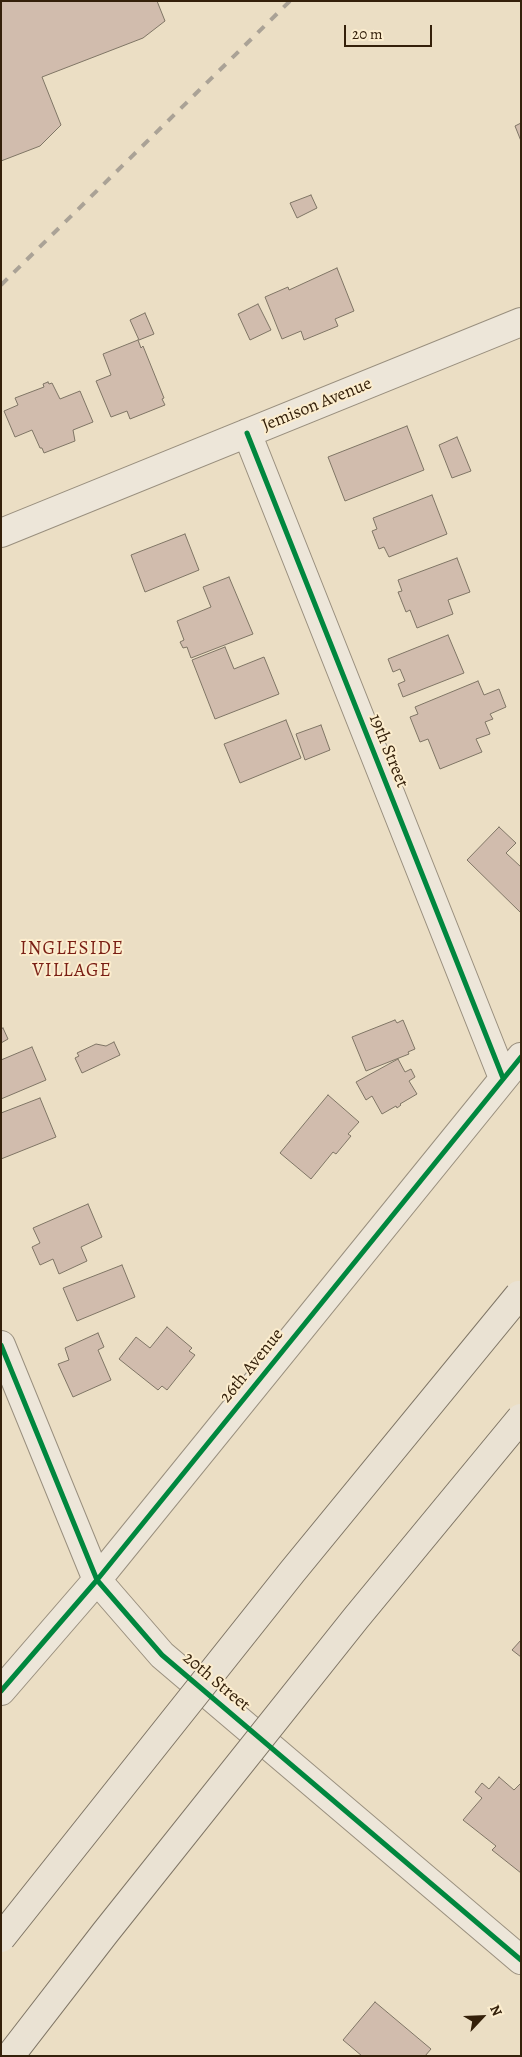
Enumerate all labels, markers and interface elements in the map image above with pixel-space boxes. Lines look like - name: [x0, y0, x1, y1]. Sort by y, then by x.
- scale bar: [347, 15, 434, 47]
- text: 20 m: [352, 24, 383, 44]
- street label: Jemison Avenue: [259, 373, 375, 437]
- street label: 19th Street: [363, 711, 413, 791]
- district label: INGLESIDE VILLAGE: [19, 938, 125, 982]
- street label: 26th Avenue: [215, 1324, 289, 1408]
- street label: 20th Street: [178, 1648, 254, 1716]
- north arrow: [457, 1992, 507, 2042]
- text: N: [485, 2002, 507, 2019]

